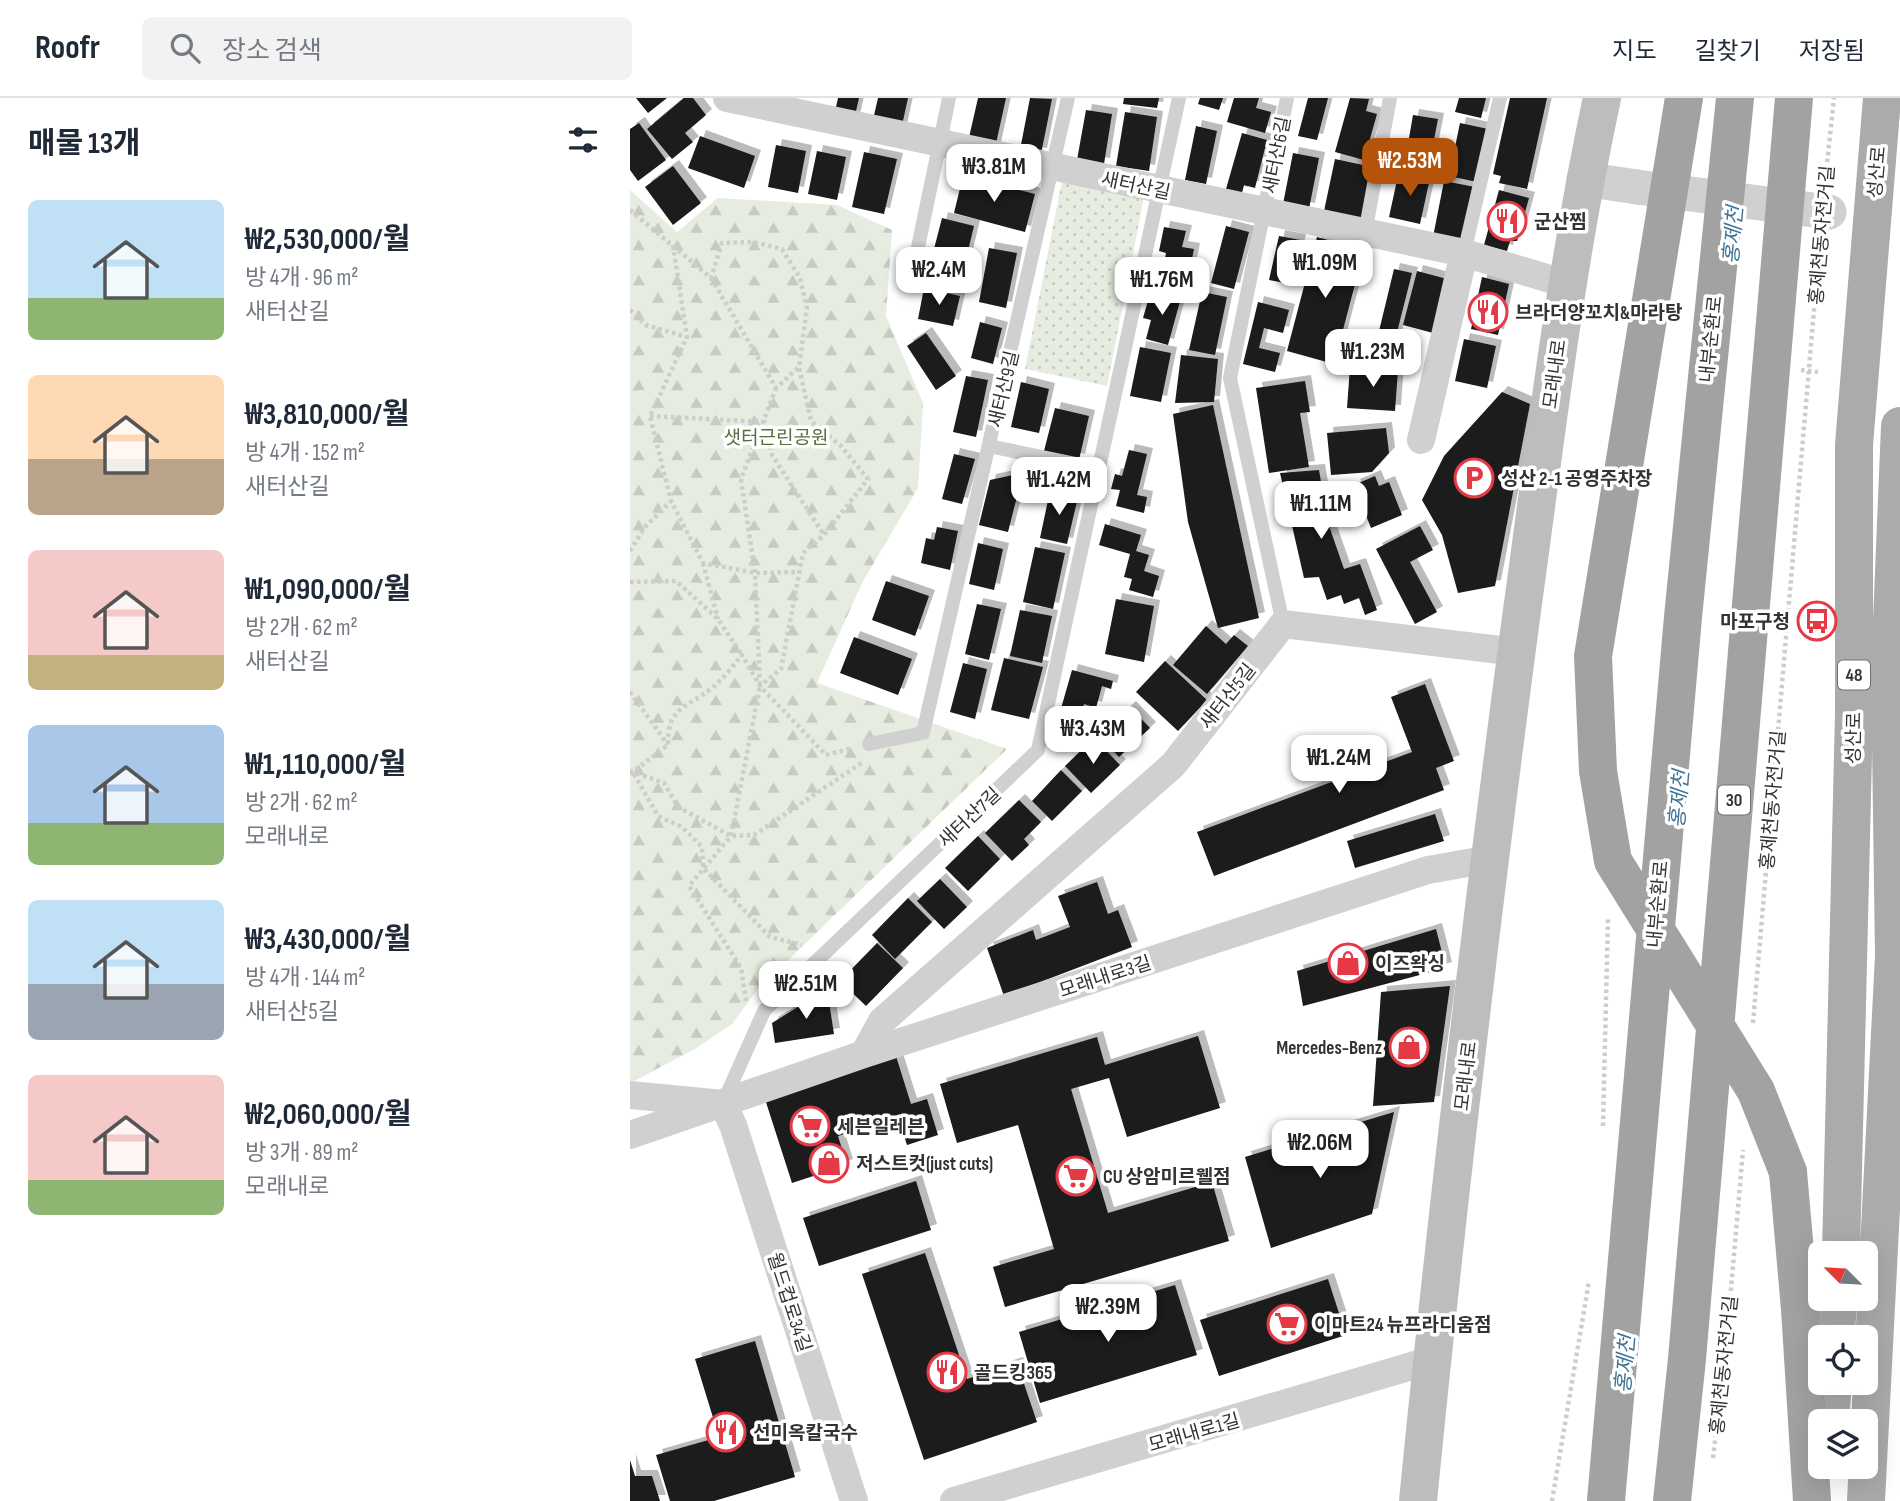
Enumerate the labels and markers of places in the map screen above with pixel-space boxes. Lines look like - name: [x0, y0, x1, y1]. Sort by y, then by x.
- pin: ₩2.53M: [1353, 139, 1467, 198]
- pin: ₩3.81M: [937, 144, 1051, 204]
- restaurant icon: 군산찜: [1486, 200, 1528, 242]
- place label: 군산찜: [1534, 211, 1586, 234]
- pin: ₩1.09M: [1268, 240, 1382, 300]
- pin: ₩2.4M: [890, 248, 988, 307]
- pin: ₩1.76M: [1105, 258, 1219, 317]
- restaurant icon: 브라더양꼬치&마라탕: [1467, 291, 1509, 333]
- place label: 브라더양꼬치&마라탕: [1515, 302, 1682, 325]
- pin: ₩1.23M: [1316, 330, 1430, 389]
- parking icon: 성산 2-1 공영주차장: [1453, 457, 1495, 499]
- pin: ₩1.42M: [1002, 458, 1116, 517]
- place label: 성산 2-1 공영주차장: [1501, 468, 1652, 491]
- pin: ₩1.11M: [1264, 482, 1378, 541]
- bus stop icon: 마포구청: [1796, 600, 1838, 642]
- place label: 마포구청: [1720, 611, 1790, 634]
- pin: ₩3.43M: [1036, 706, 1150, 766]
- pin: ₩1.24M: [1282, 736, 1396, 795]
- shop icon: 이즈왁싱: [1327, 942, 1369, 984]
- place label: 이즈왁싱: [1375, 953, 1445, 976]
- pin: ₩2.51M: [749, 962, 863, 1021]
- shop icon: Mercedes-Benz: [1388, 1026, 1430, 1068]
- place label: Mercedes-Benz: [1276, 1037, 1382, 1060]
- supermarket icon: 세븐일레븐: [789, 1105, 831, 1147]
- place label: 세븐일레븐: [837, 1116, 924, 1139]
- pin: ₩2.06M: [1263, 1121, 1377, 1180]
- shop icon: 저스트컷(just cuts): [808, 1142, 850, 1184]
- place label: 저스트컷(just cuts): [856, 1153, 993, 1176]
- supermarket icon: CU 상암미르웰점: [1055, 1155, 1097, 1197]
- place label: CU 상암미르웰점: [1103, 1166, 1231, 1189]
- pin: ₩2.39M: [1051, 1284, 1165, 1344]
- supermarket icon: 이마트24 뉴프라디움점: [1266, 1303, 1308, 1345]
- place label: 이마트24 뉴프라디움점: [1314, 1314, 1491, 1337]
- restaurant icon: 골드킹365: [926, 1351, 968, 1393]
- place label: 골드킹365: [974, 1362, 1052, 1385]
- restaurant icon: 선미옥칼국수: [705, 1411, 747, 1453]
- place label: 선미옥칼국수: [753, 1422, 858, 1445]

